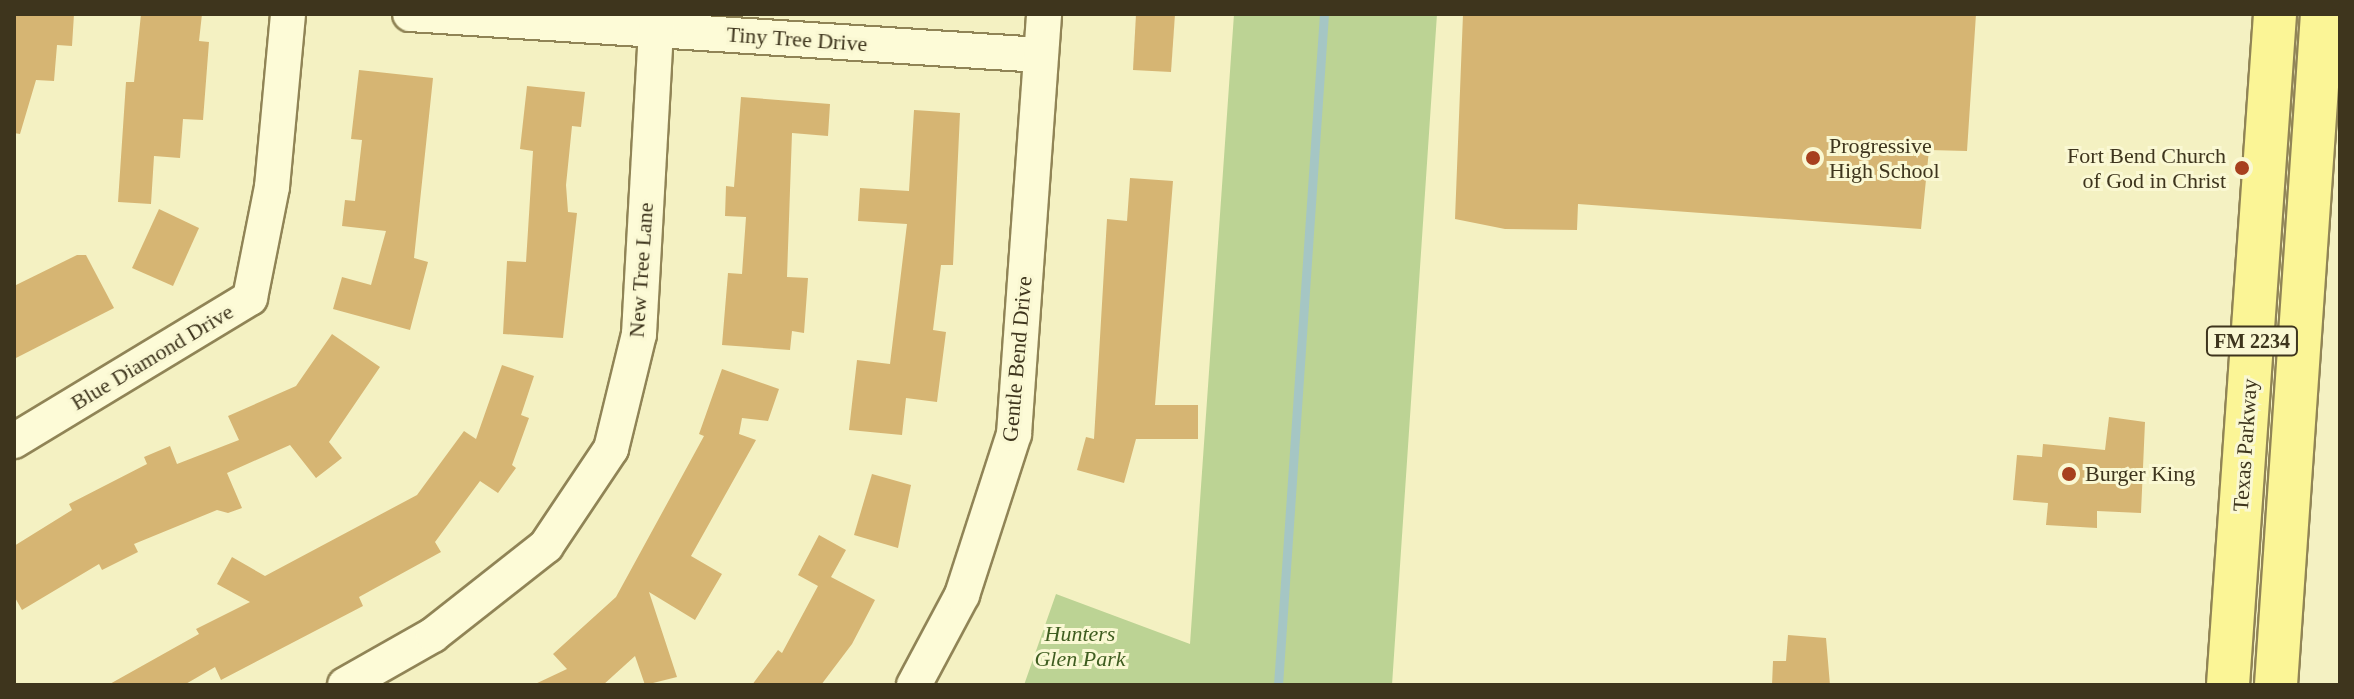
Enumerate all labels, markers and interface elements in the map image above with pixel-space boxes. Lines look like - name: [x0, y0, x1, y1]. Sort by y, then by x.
- street label: Tiny Tree Drive: [726, 21, 868, 57]
- place label: Progressive High School: [1829, 132, 1940, 184]
- place label: Fort Bend Church of God in Christ: [2067, 142, 2226, 194]
- marker: Progressive High School: [1804, 149, 1822, 167]
- marker: Fort Bend Church of God in Christ: [2233, 159, 2251, 177]
- street label: New Tree Lane: [623, 201, 659, 339]
- street label: Gentle Bend Drive: [997, 275, 1037, 443]
- street label: Blue Diamond Drive: [66, 298, 238, 416]
- road number: FM 2234: [2204, 325, 2300, 357]
- street label: Texas Parkway: [2227, 378, 2263, 512]
- place label: Burger King: [2085, 461, 2195, 487]
- marker: Burger King: [2060, 465, 2078, 483]
- park label: Hunters Glen Park: [1034, 620, 1126, 672]

